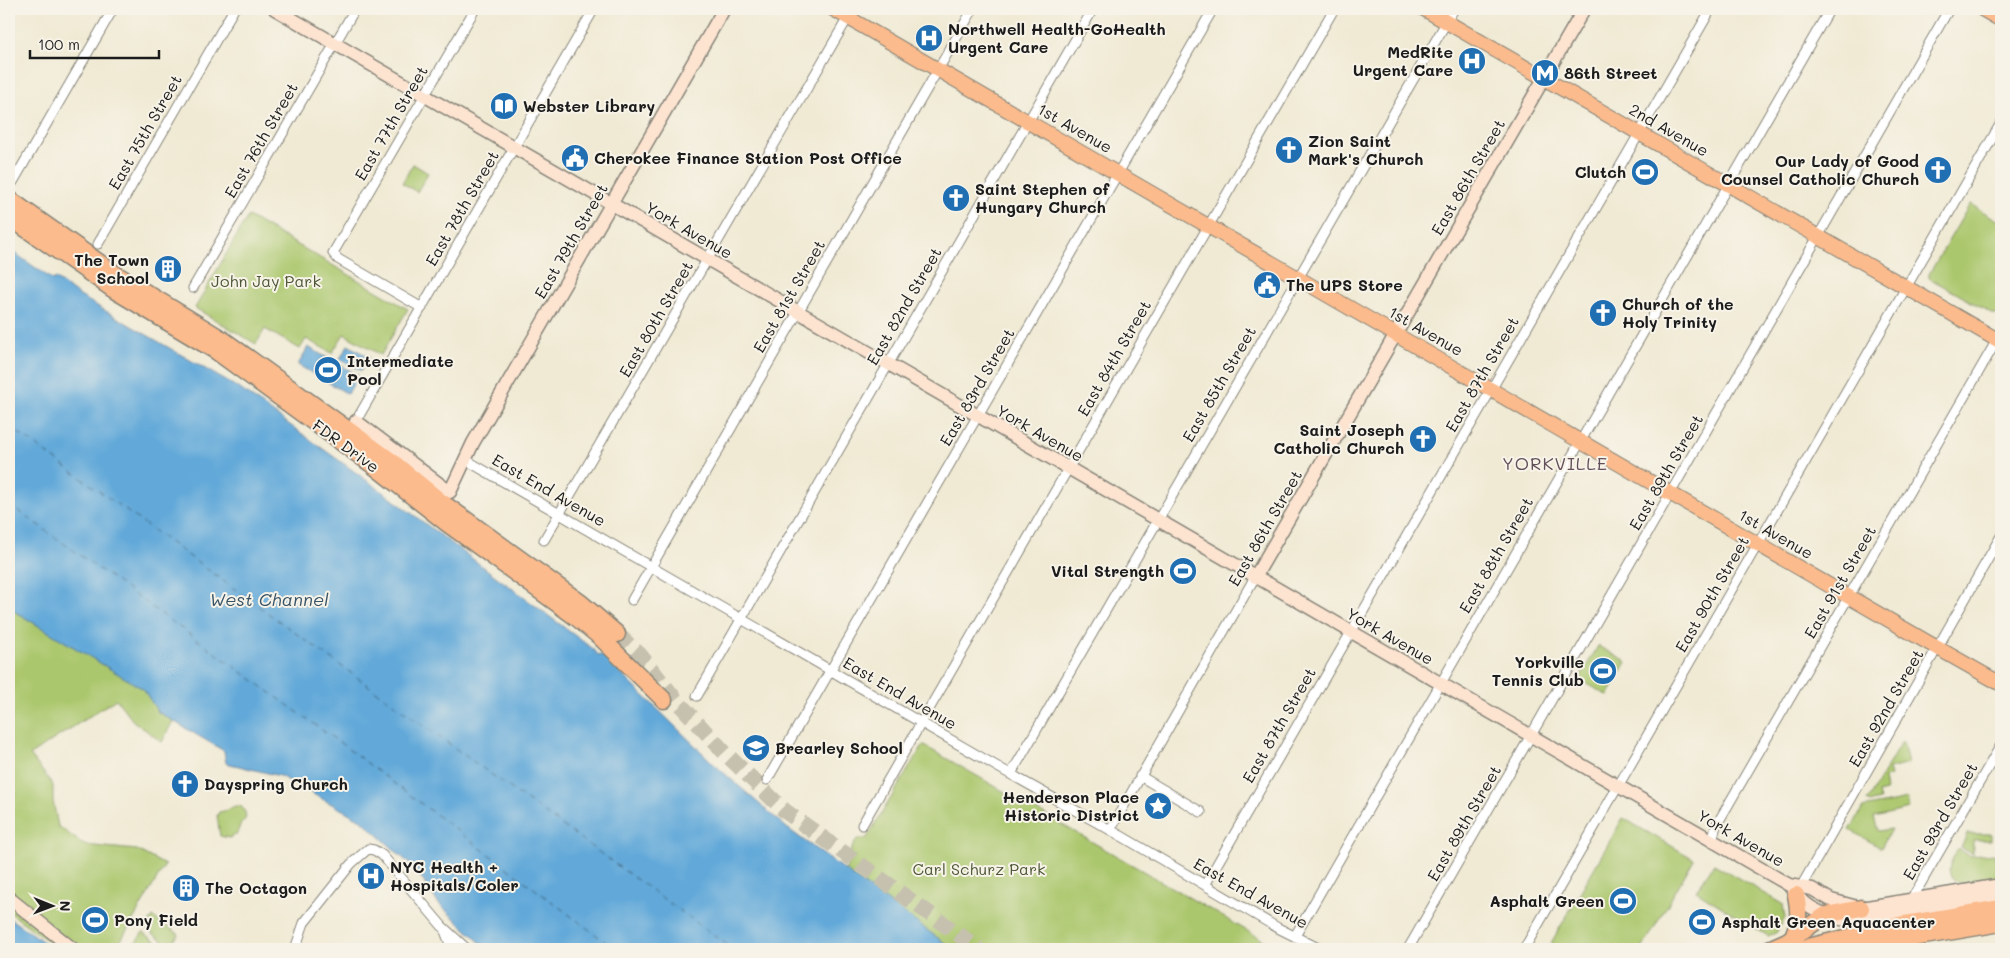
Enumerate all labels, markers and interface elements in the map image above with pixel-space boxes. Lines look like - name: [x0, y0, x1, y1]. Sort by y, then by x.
- place label: Northwell Health-GoHealth Urgent Care: [948, 18, 1166, 57]
- hospital icon: Northwell Health-GoHealth Urgent Care: [914, 23, 944, 53]
- scale bar: [30, 28, 159, 60]
- text: 100 m: [38, 34, 80, 54]
- place label: MedRite Urgent Care: [1353, 41, 1453, 80]
- hospital icon: MedRite Urgent Care: [1457, 46, 1487, 76]
- metro station icon: 86th Street: [1530, 58, 1560, 88]
- street label: East 77th Street: [349, 62, 432, 184]
- place label: 86th Street: [1564, 62, 1657, 83]
- street label: East 75th Street: [103, 70, 186, 193]
- street label: East 76th Street: [219, 78, 302, 201]
- library icon: Webster Library: [489, 91, 519, 121]
- place label: Webster Library: [523, 95, 656, 116]
- street label: 1st Avenue: [1034, 98, 1116, 157]
- street label: 2nd Avenue: [1626, 98, 1713, 161]
- street label: East 86th Street: [1426, 115, 1509, 239]
- place label: Zion Saint Mark's Church: [1308, 130, 1423, 169]
- church icon: Zion Saint Mark's Church: [1274, 135, 1304, 165]
- public building icon: Cherokee Finance Station Post Office: [560, 143, 590, 173]
- street label: East 78th Street: [420, 146, 503, 269]
- place label: Cherokee Finance Station Post Office: [594, 147, 902, 168]
- place label: Our Lady of Good Counsel Catholic Church: [1721, 150, 1919, 189]
- church icon: Our Lady of Good Counsel Catholic Church: [1923, 155, 1953, 185]
- sports icon: Clutch: [1630, 157, 1660, 187]
- place label: Clutch: [1575, 161, 1626, 182]
- place label: Saint Stephen of Hungary Church: [975, 178, 1111, 217]
- street label: East 79th Street: [529, 179, 612, 302]
- church icon: Saint Stephen of Hungary Church: [941, 183, 971, 213]
- street label: York Avenue: [642, 196, 736, 263]
- street label: East 81st Street: [748, 236, 829, 356]
- street label: East 82nd Street: [861, 243, 946, 368]
- place label: The Town School: [74, 249, 149, 288]
- building icon: The Town School: [153, 254, 183, 284]
- street label: East 80th Street: [614, 257, 697, 381]
- park label: John Jay Park: [211, 270, 321, 291]
- public building icon: The UPS Store: [1252, 270, 1282, 300]
- place label: The UPS Store: [1286, 274, 1403, 295]
- place label: Church of the Holy Trinity: [1622, 293, 1734, 332]
- street label: East 84th Street: [1072, 296, 1155, 419]
- church icon: Church of the Holy Trinity: [1588, 298, 1618, 328]
- street label: 1st Avenue: [1385, 301, 1467, 360]
- street label: East 87th Street: [1440, 312, 1523, 435]
- street label: East 85th Street: [1177, 322, 1260, 445]
- street label: East 83rd Street: [934, 324, 1019, 449]
- place label: Intermediate Pool: [347, 350, 454, 389]
- sports icon: Intermediate Pool: [313, 355, 343, 385]
- street label: York Avenue: [993, 399, 1087, 466]
- street label: East 89th Street: [1624, 410, 1707, 533]
- street label: FDR Drive: [309, 414, 384, 477]
- place label: Saint Joseph Catholic Church: [1274, 419, 1404, 458]
- church icon: Saint Joseph Catholic Church: [1408, 424, 1438, 454]
- street label: East End Avenue: [489, 449, 610, 531]
- district label: YORKVILLE: [1502, 451, 1608, 475]
- street label: East 86th Street: [1223, 466, 1306, 590]
- street label: East 88th Street: [1454, 493, 1537, 617]
- street label: 1st Avenue: [1735, 504, 1817, 563]
- street label: East 91st Street: [1799, 522, 1880, 642]
- street label: East 90th Street: [1670, 532, 1753, 656]
- sports icon: Vital Strength: [1168, 556, 1198, 586]
- place label: Vital Strength: [1051, 560, 1164, 581]
- water label: West Channel: [209, 587, 329, 611]
- street label: York Avenue: [1343, 602, 1437, 669]
- street label: East 92nd Street: [1843, 645, 1928, 770]
- place label: Yorkville Tennis Club: [1492, 651, 1584, 690]
- street label: East End Avenue: [840, 652, 961, 734]
- sports icon: Yorkville Tennis Club: [1588, 656, 1618, 686]
- street label: East 87th Street: [1237, 663, 1320, 786]
- school or university icon: Brearley School: [741, 733, 771, 763]
- place label: Brearley School: [775, 737, 903, 758]
- street label: East 93rd Street: [1897, 758, 1982, 883]
- street label: East 89th Street: [1422, 761, 1505, 884]
- church icon: Dayspring Church: [170, 769, 200, 799]
- place label: Dayspring Church: [204, 773, 348, 794]
- place label: Henderson Place Historic District: [1003, 786, 1139, 825]
- place icon: Henderson Place Historic District: [1143, 791, 1173, 821]
- street label: York Avenue: [1694, 804, 1788, 871]
- street label: East End Avenue: [1190, 852, 1312, 933]
- place label: NYC Health + Hospitals/Coler: [390, 856, 519, 895]
- park label: Carl Schurz Park: [912, 858, 1046, 879]
- hospital icon: NYC Health + Hospitals/Coler: [356, 861, 386, 891]
- building icon: The Octagon: [171, 873, 201, 903]
- place label: The Octagon: [205, 877, 307, 898]
- north arrow: [28, 880, 78, 930]
- sports icon: Asphalt Green: [1608, 886, 1638, 916]
- place label: Asphalt Green: [1489, 890, 1604, 911]
- text: N: [56, 901, 75, 912]
- sports icon: Pony Field: [80, 905, 110, 935]
- sports icon: Asphalt Green Aquacenter: [1687, 907, 1717, 937]
- place label: Pony Field: [114, 909, 198, 930]
- place label: Asphalt Green Aquacenter: [1721, 911, 1935, 932]

